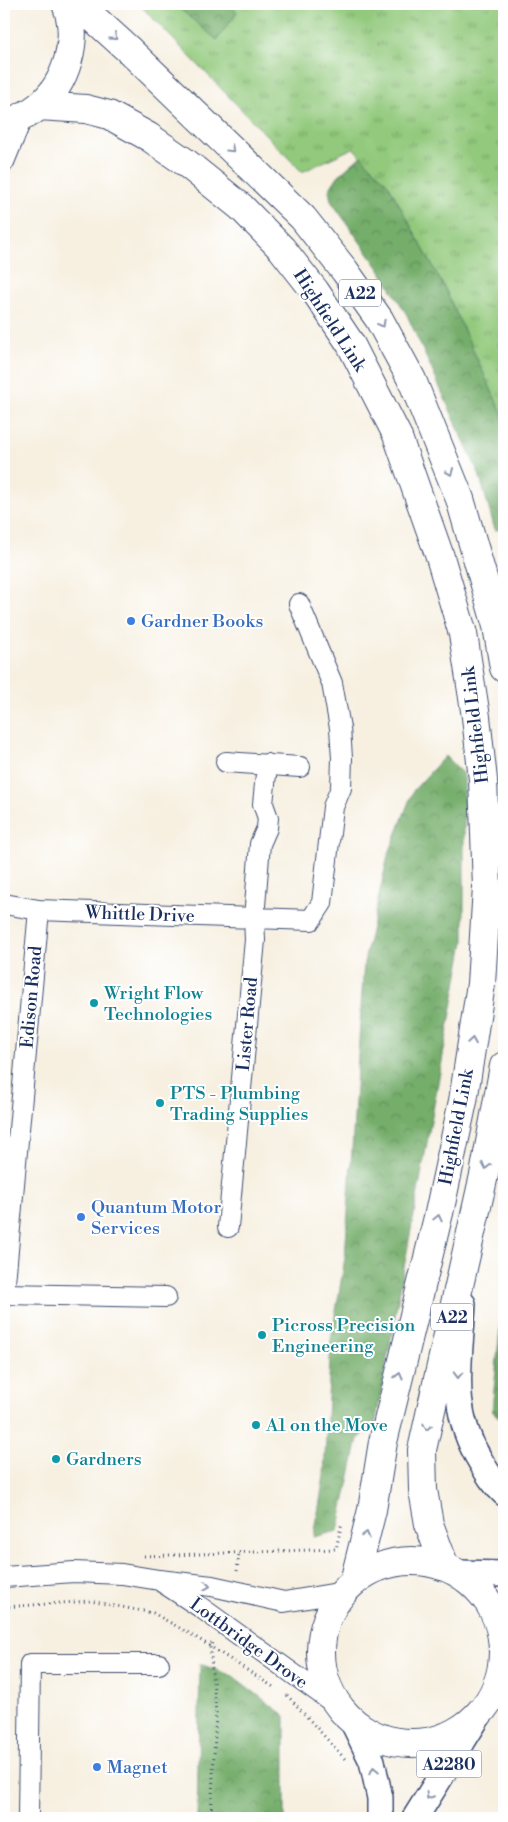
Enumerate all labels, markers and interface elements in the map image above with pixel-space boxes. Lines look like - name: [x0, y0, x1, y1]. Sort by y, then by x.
- one-way arrow: [108, 31, 117, 40]
- one-way arrow: [226, 143, 235, 152]
- street label: Highfield Link: [288, 265, 372, 377]
- road number: A22: [339, 280, 381, 306]
- one-way arrow: [376, 319, 386, 328]
- one-way arrow: [443, 467, 454, 476]
- place label: Gardner Books: [141, 610, 264, 633]
- marker: Gardner Books: [125, 615, 137, 627]
- street label: Highfield Link: [457, 664, 494, 785]
- street label: Whittle Drive: [84, 901, 195, 928]
- street label: Edison Road: [16, 944, 48, 1049]
- street label: Lister Road: [232, 975, 263, 1072]
- place label: Wright Flow Technologies: [103, 982, 212, 1026]
- marker: Wright Flow Technologies: [88, 997, 100, 1009]
- one-way arrow: [467, 1037, 477, 1046]
- street label: Highfield Link: [434, 1066, 479, 1187]
- place label: PTS - Plumbing Trading Supplies: [170, 1082, 308, 1126]
- marker: PTS - Plumbing Trading Supplies: [154, 1097, 166, 1109]
- one-way arrow: [481, 1161, 491, 1170]
- place label: Quantum Motor Services: [91, 1196, 221, 1240]
- marker: Quantum Motor Services: [75, 1211, 87, 1223]
- one-way arrow: [432, 1214, 443, 1222]
- road number: A22: [431, 1304, 473, 1330]
- place label: Picross Precision Engineering: [272, 1314, 415, 1358]
- marker: Picross Precision Engineering: [256, 1329, 268, 1341]
- one-way arrow: [393, 1371, 404, 1380]
- one-way arrow: [453, 1371, 463, 1379]
- place label: A1 on the Move: [265, 1414, 388, 1437]
- marker: A1 on the Move: [250, 1419, 262, 1431]
- one-way arrow: [422, 1422, 433, 1431]
- place label: Gardners: [66, 1448, 142, 1471]
- marker: Gardners: [50, 1453, 62, 1465]
- one-way arrow: [360, 1530, 371, 1539]
- one-way arrow: [203, 1580, 212, 1590]
- street label: Lottbridge Drove: [185, 1593, 312, 1694]
- road number: A2280: [416, 1750, 482, 1778]
- place label: Magnet: [107, 1756, 168, 1779]
- marker: Magnet: [91, 1761, 103, 1773]
- one-way arrow: [369, 1766, 380, 1775]
- one-way arrow: [425, 1791, 435, 1800]

